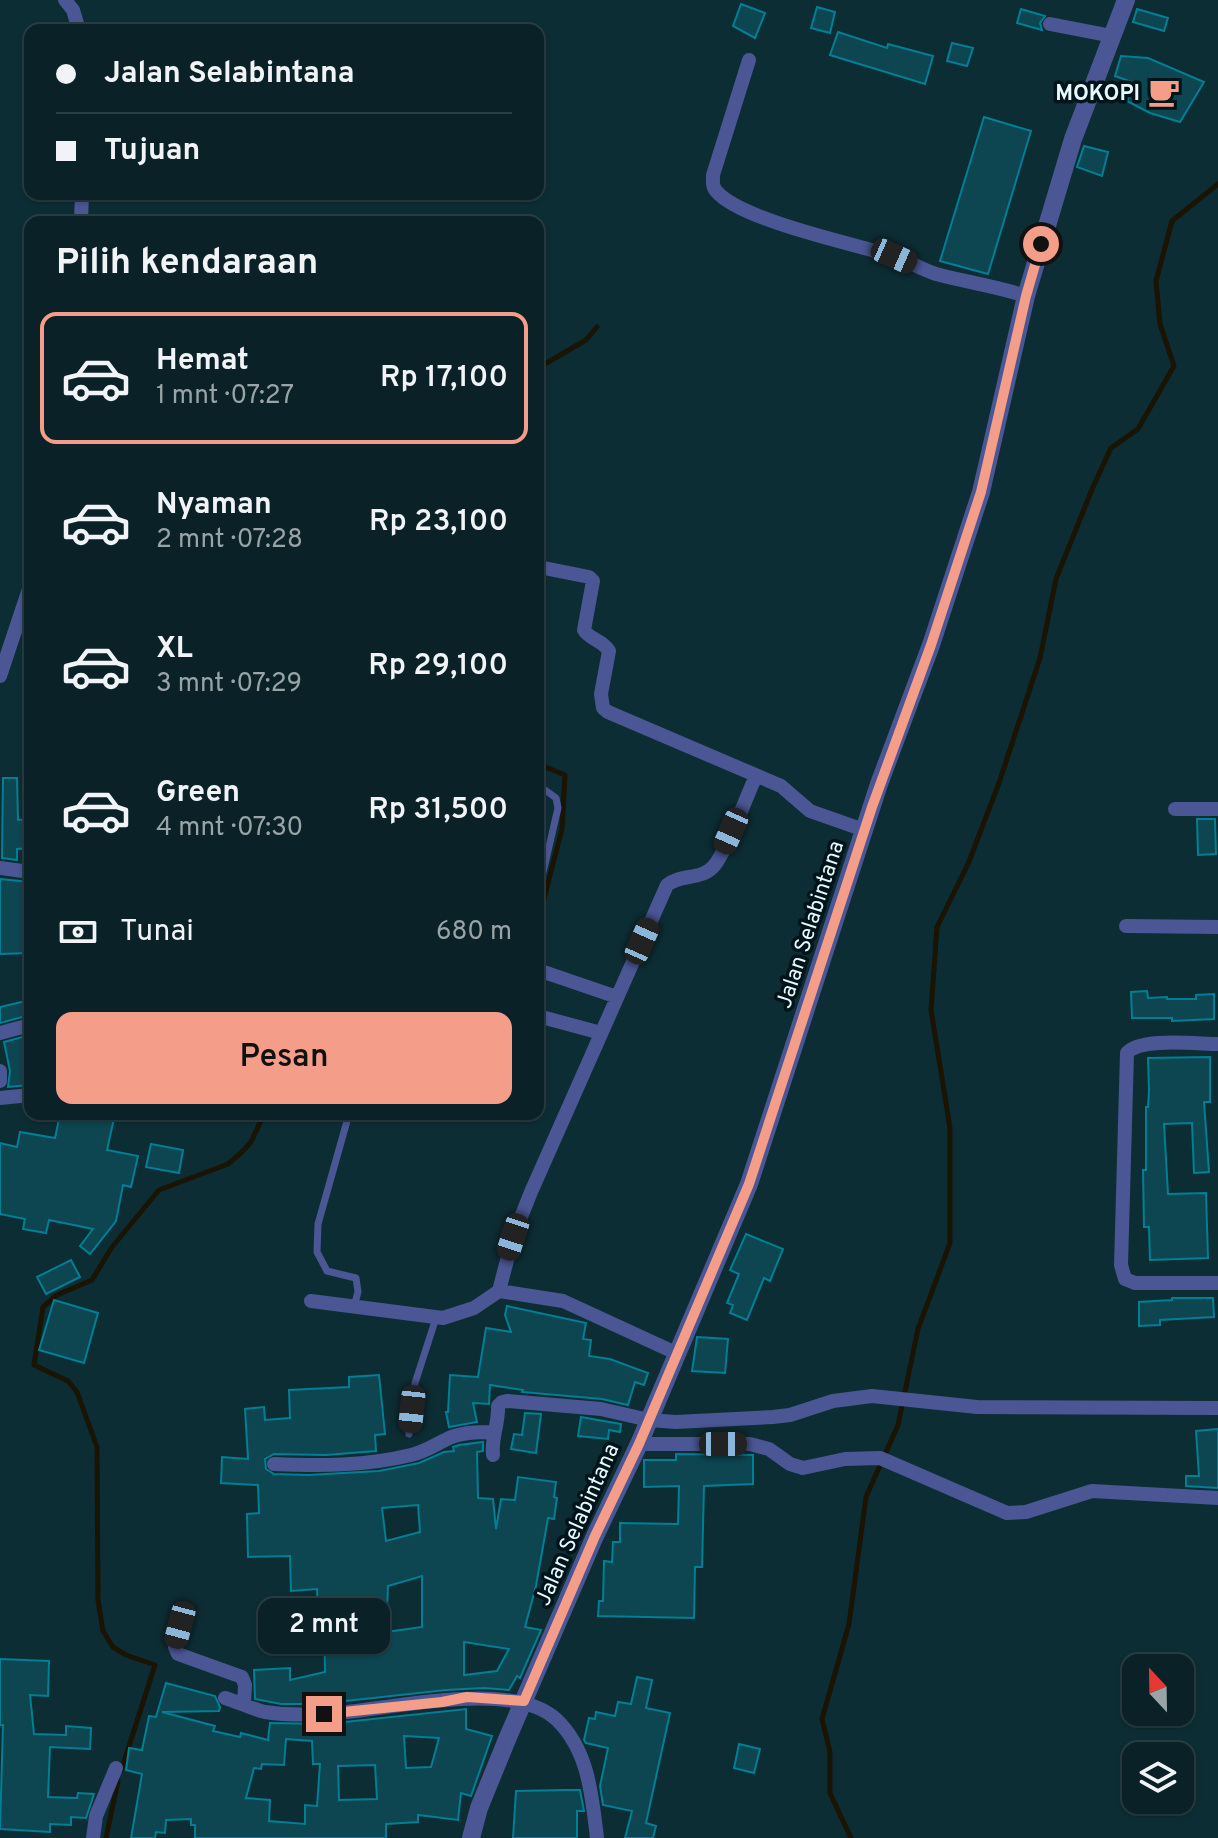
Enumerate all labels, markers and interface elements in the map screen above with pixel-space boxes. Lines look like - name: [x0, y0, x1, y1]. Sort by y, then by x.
- text: Jalan Selabintana: [104, 56, 354, 93]
- cafe icon: MOKOPI: [1147, 75, 1181, 109]
- place label: MOKOPI: [1055, 81, 1140, 108]
- text: Tujuan: [104, 133, 200, 170]
- route start: [1023, 226, 1059, 262]
- car: [867, 235, 921, 277]
- text: Pilih kendaraan: [56, 241, 318, 287]
- icon: car: [60, 342, 132, 414]
- text: Hemat: [156, 343, 249, 380]
- text: Rp 17,100: [380, 360, 508, 397]
- text: 1 mnt · 07:27: [156, 380, 294, 413]
- icon: car: [60, 486, 132, 558]
- text: Nyaman: [156, 487, 272, 524]
- text: Rp 23,100: [369, 504, 508, 541]
- text: 2 mnt · 07:28: [156, 524, 303, 557]
- icon: car: [60, 630, 132, 702]
- text: XL: [156, 631, 193, 668]
- text: Rp 29,100: [368, 648, 508, 685]
- text: 3 mnt · 07:29: [156, 668, 302, 701]
- icon: car: [60, 774, 132, 846]
- text: Green: [156, 775, 240, 812]
- text: Rp 31,500: [368, 792, 508, 829]
- car: [710, 804, 752, 858]
- text: 4 mnt · 07:30: [156, 812, 303, 845]
- street label: Jalan Selabintana: [772, 838, 851, 1012]
- icon: cash: [56, 910, 100, 954]
- text: Tunai: [120, 914, 194, 951]
- car: [621, 914, 663, 968]
- text: 680 m: [436, 916, 512, 949]
- button: Pesan: [56, 1012, 512, 1104]
- car: [494, 1210, 532, 1264]
- car: [398, 1384, 426, 1434]
- car: [699, 1432, 747, 1456]
- street label: Jalan Selabintana: [530, 1440, 626, 1610]
- callout: 2 mnt: [258, 1598, 390, 1654]
- car: [162, 1599, 198, 1651]
- text: 2 mnt: [289, 1609, 359, 1642]
- north arrow: [1122, 1654, 1194, 1726]
- map controls: [1122, 1654, 1194, 1814]
- route end: [306, 1696, 342, 1732]
- button: layers: [1122, 1742, 1194, 1814]

